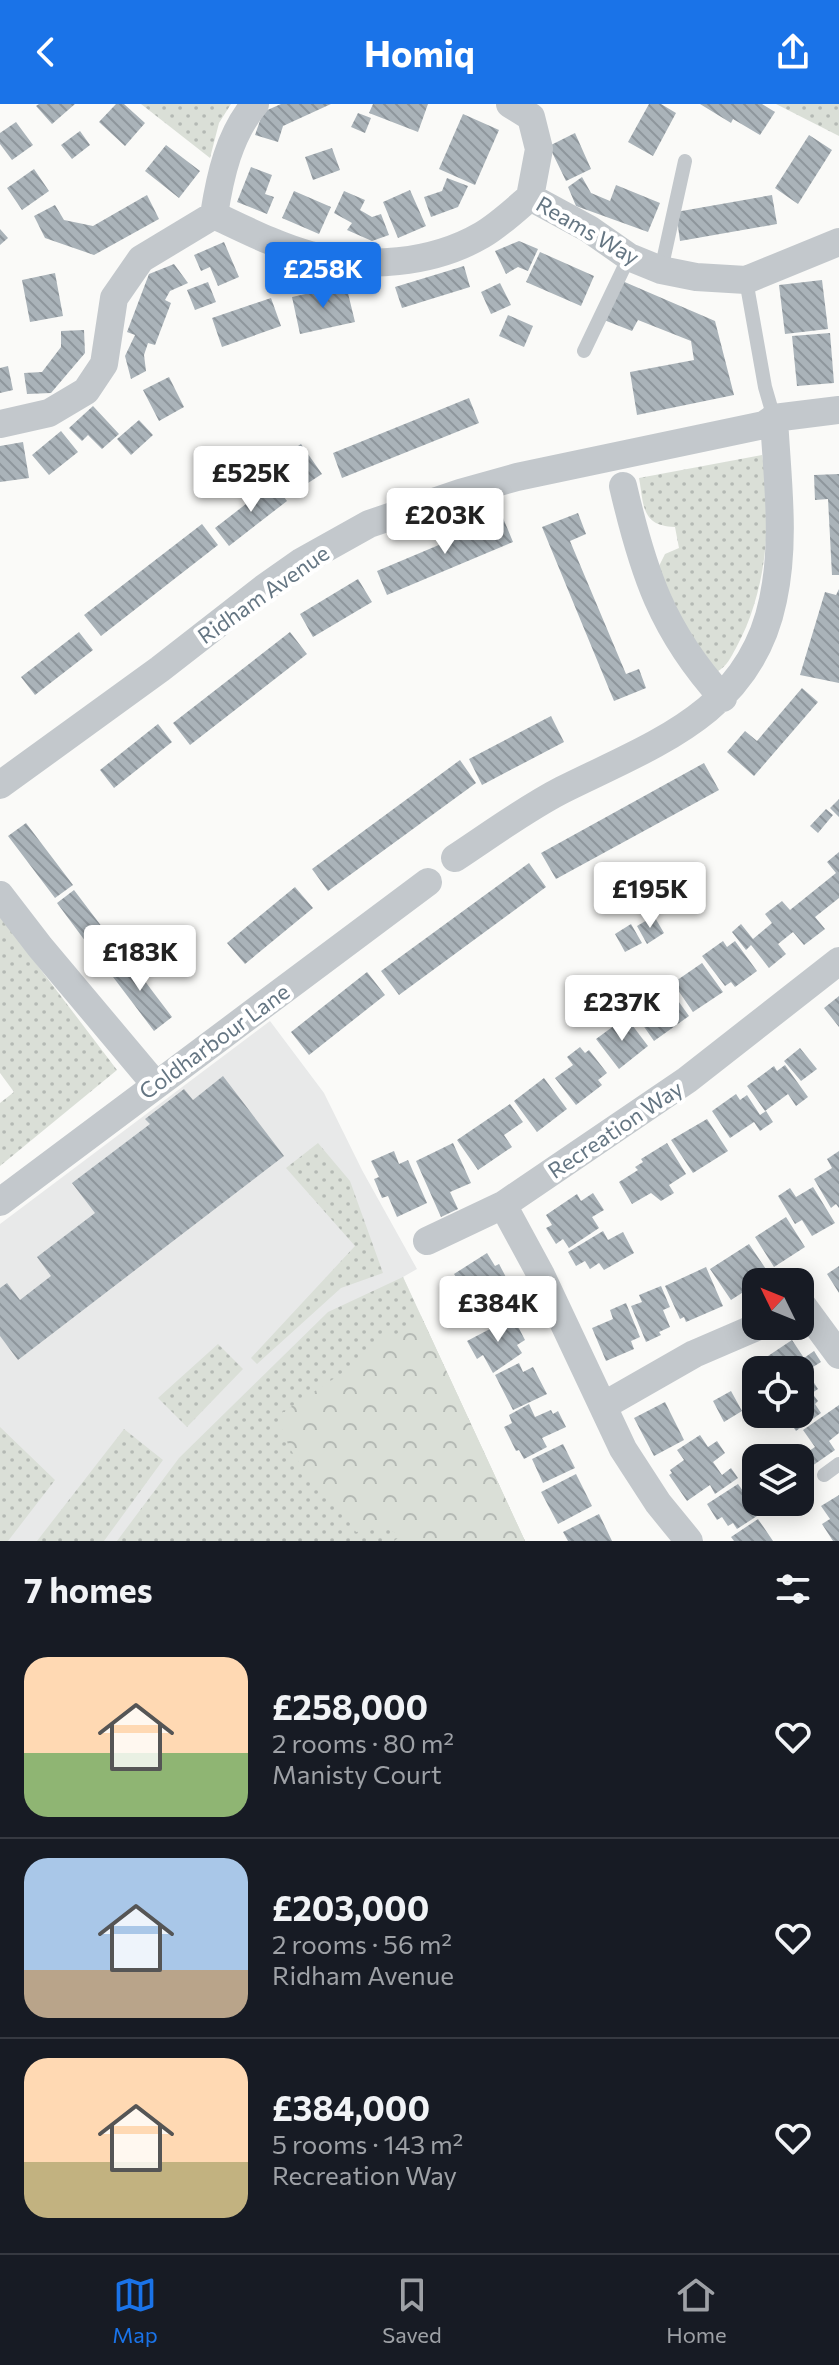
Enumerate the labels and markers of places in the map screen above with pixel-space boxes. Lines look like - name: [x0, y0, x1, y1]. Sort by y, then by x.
- pin: £258K: [267, 242, 379, 310]
- pin: £525K: [195, 446, 307, 514]
- pin: £203K: [389, 488, 501, 556]
- pin: £195K: [594, 862, 706, 930]
- pin: £183K: [84, 925, 196, 993]
- pin: £237K: [566, 975, 678, 1043]
- pin: £384K: [442, 1276, 554, 1344]

